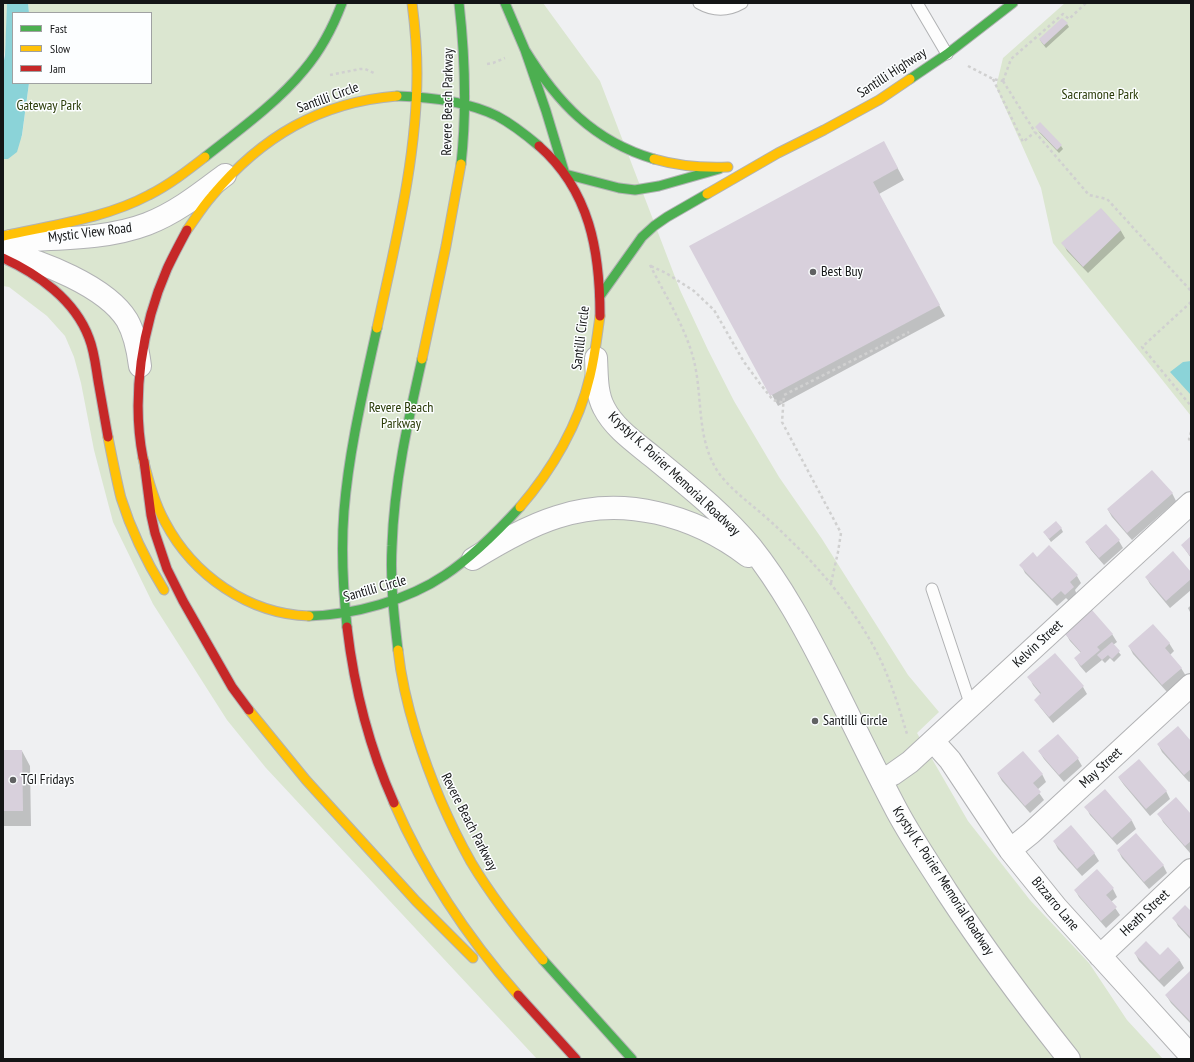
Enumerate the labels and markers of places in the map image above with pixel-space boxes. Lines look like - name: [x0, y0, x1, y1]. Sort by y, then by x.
- place label: Best Buy: [821, 264, 863, 280]
- marker: Best Buy: [808, 267, 818, 277]
- place label: Santilli Circle: [823, 713, 887, 729]
- marker: Santilli Circle: [810, 716, 820, 726]
- place label: TGI Fridays: [21, 772, 74, 788]
- marker: TGI Fridays: [8, 775, 18, 785]

